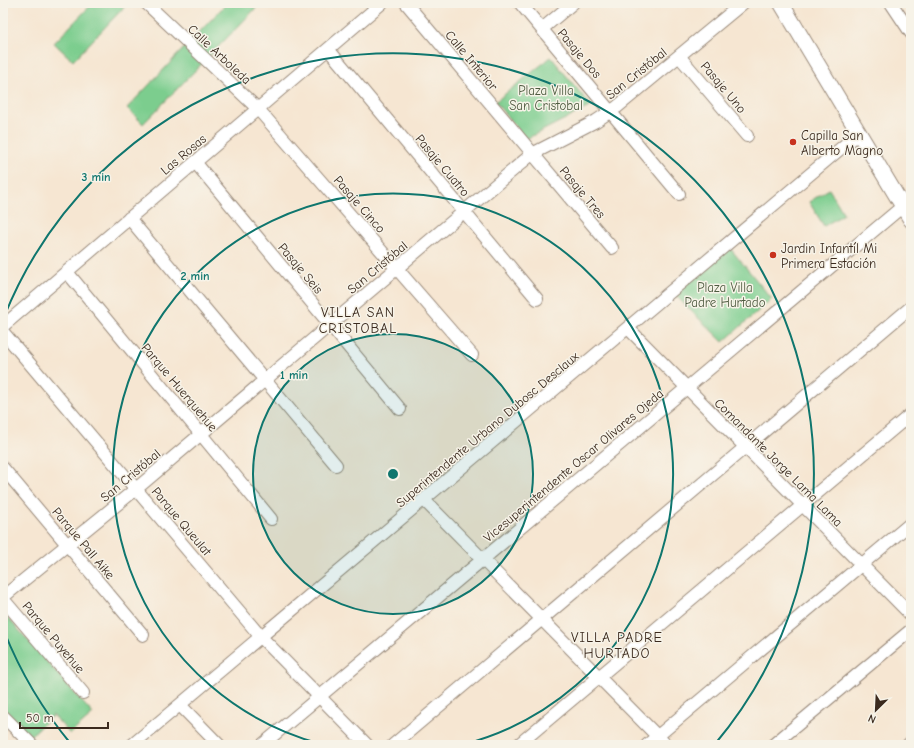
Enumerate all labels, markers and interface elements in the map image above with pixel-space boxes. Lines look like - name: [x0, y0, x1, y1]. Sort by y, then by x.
- street label: Calle Arboleda: [185, 21, 254, 87]
- street label: Pasaje Dos: [555, 26, 605, 81]
- street label: Calle Interior: [442, 27, 502, 94]
- street label: San Cristóbal: [603, 44, 670, 102]
- street label: Pasaje Uno: [698, 59, 750, 116]
- park label: Plaza Villa San Cristobal: [509, 83, 583, 113]
- place label: Capilla San Alberto Magno: [801, 128, 883, 158]
- street label: Las Rosas: [158, 131, 209, 178]
- street label: Pasaje Cuatro: [412, 131, 473, 199]
- marker: Capilla San Alberto Magno: [788, 137, 798, 147]
- street label: Pasaje Tres: [557, 163, 609, 221]
- text: 3 min: [81, 170, 111, 184]
- street label: Pasaje Cinco: [331, 173, 389, 236]
- street label: San Cristóbal: [344, 238, 410, 297]
- street label: Pasaje Seis: [275, 240, 326, 297]
- place label: Jardin Infantíl Mi Primera Estación: [781, 241, 877, 271]
- marker: Jardin Infantíl Mi Primera Estación: [768, 250, 778, 260]
- text: 2 min: [180, 269, 210, 283]
- park label: Plaza Villa Padre Hurtado: [684, 280, 766, 310]
- district label: VILLA SAN CRISTOBAL: [319, 304, 397, 337]
- street label: Parque Huerquehue: [138, 340, 221, 435]
- street label: Superintendente Urbano Dubosc Desclaux: [393, 348, 582, 510]
- text: 1 min: [280, 368, 308, 382]
- street label: Vicesuperintendente Oscar Olivares Ojeda: [480, 386, 666, 545]
- street label: Comandante Jorge Lama Lama: [711, 395, 846, 530]
- street label: San Cristóbal: [97, 446, 163, 505]
- centre of rings: [386, 467, 400, 481]
- street label: Parque Queulat: [149, 484, 215, 560]
- street label: Parque Pall Aike: [49, 504, 118, 583]
- street label: Parque Puyehue: [19, 599, 88, 677]
- district label: VILLA PADRE HURTADO: [571, 629, 663, 662]
- north arrow: [856, 690, 896, 730]
- scale bar: [20, 704, 108, 730]
- text: 50 m: [26, 711, 54, 725]
- text: N: [866, 711, 878, 726]

